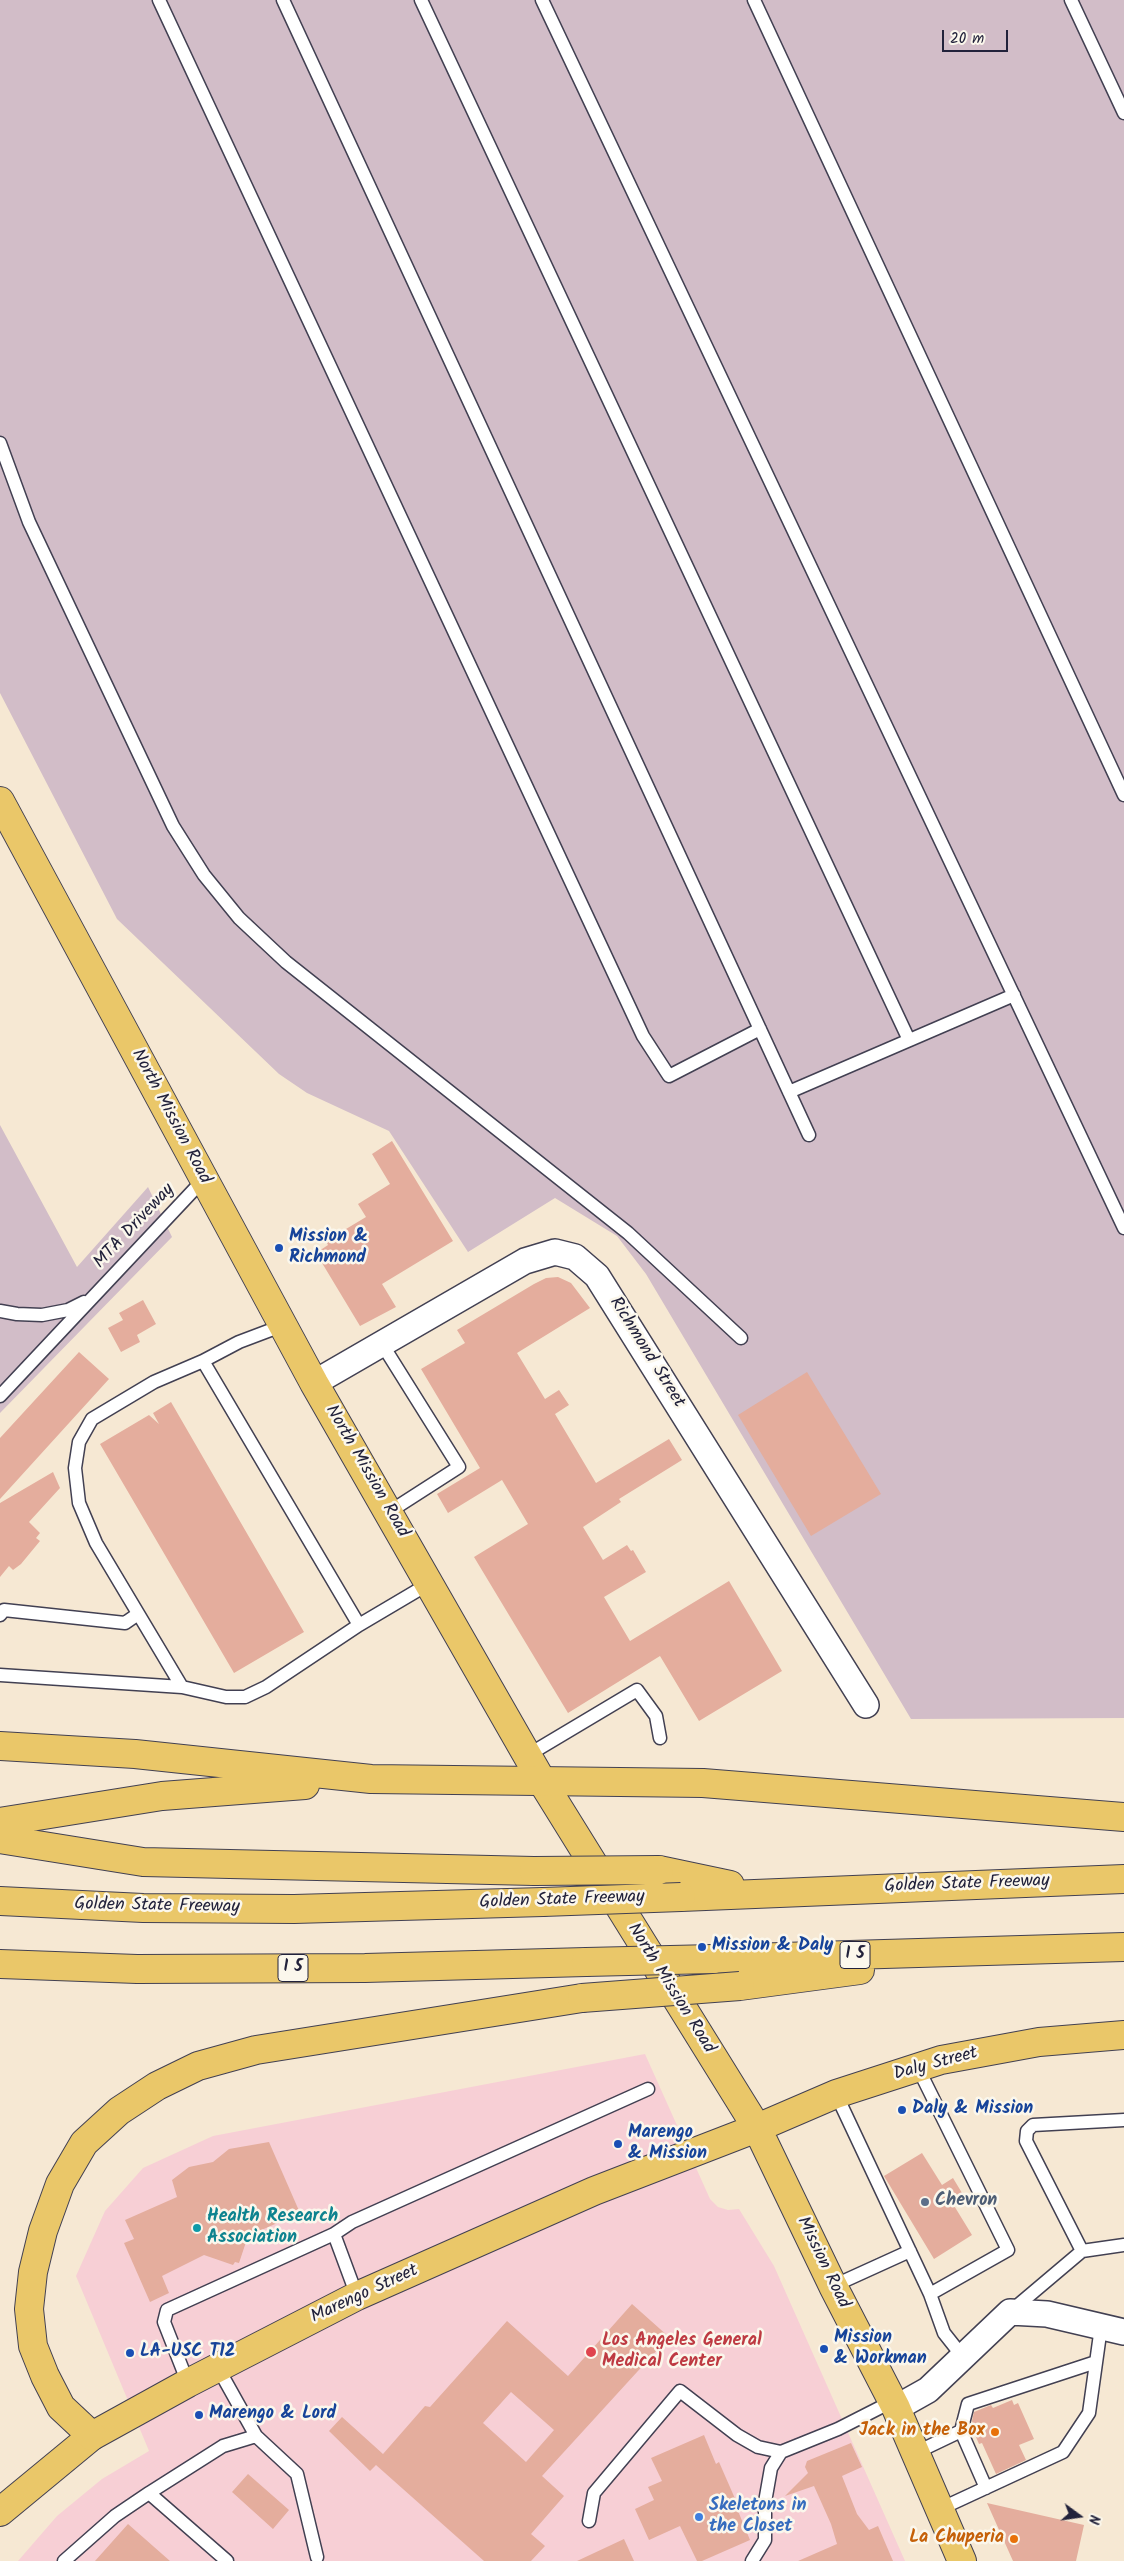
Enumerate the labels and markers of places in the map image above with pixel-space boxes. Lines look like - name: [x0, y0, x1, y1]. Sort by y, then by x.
- place label: Mission & Richmond: [289, 1227, 368, 1270]
- marker: Mission & Richmond: [273, 1242, 285, 1254]
- place label: Mission & Daly: [712, 1936, 833, 1958]
- marker: Mission & Daly: [696, 1941, 708, 1953]
- place label: Daly & Mission: [912, 2099, 1033, 2121]
- marker: Daly & Mission: [896, 2104, 908, 2116]
- place label: Marengo & Mission: [628, 2123, 707, 2166]
- marker: Marengo & Mission: [612, 2138, 624, 2150]
- place label: Chevron: [935, 2191, 997, 2213]
- marker: Chevron: [919, 2196, 931, 2208]
- place label: Health Research Association: [207, 2207, 338, 2250]
- marker: Health Research Association: [191, 2222, 203, 2234]
- place label: Mission & Workman: [834, 2328, 927, 2370]
- place label: Los Angeles General Medical Center: [602, 2331, 762, 2374]
- place label: LA-USC T12: [140, 2342, 235, 2364]
- marker: Mission & Workman: [818, 2343, 830, 2355]
- marker: Los Angeles General Medical Center: [584, 2345, 598, 2359]
- marker: LA-USC T12: [124, 2347, 136, 2359]
- place label: Marengo & Lord: [209, 2404, 336, 2426]
- marker: Marengo & Lord: [193, 2409, 205, 2421]
- place label: Jack in the Box: [859, 2421, 985, 2443]
- marker: Jack in the Box: [989, 2426, 1001, 2438]
- place label: Skeletons in the Closet: [709, 2496, 806, 2538]
- marker: Skeletons in the Closet: [693, 2511, 705, 2523]
- place label: La Chuperia: [909, 2528, 1004, 2550]
- marker: La Chuperia: [1008, 2533, 1020, 2545]

